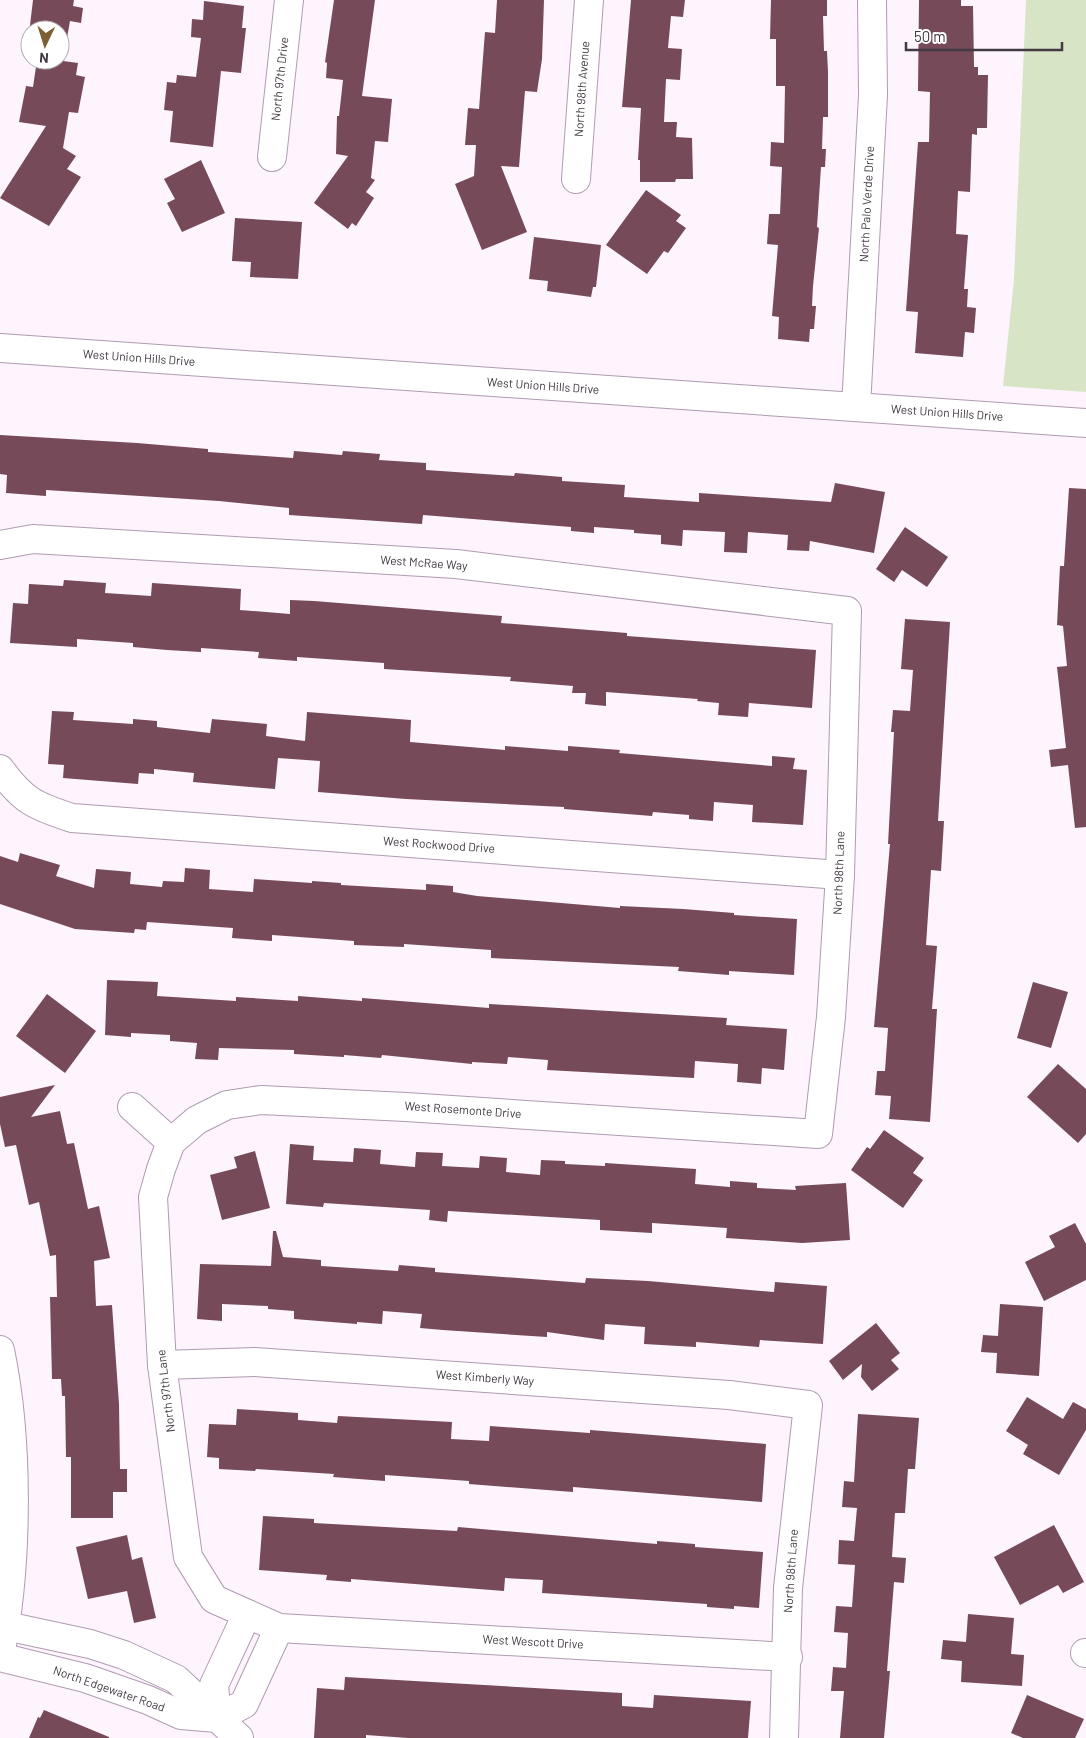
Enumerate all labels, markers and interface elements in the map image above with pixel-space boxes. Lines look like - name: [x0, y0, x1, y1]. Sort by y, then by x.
- north arrow: [20, 20, 70, 70]
- scale bar: [906, 20, 1062, 52]
- text: 50 m: [914, 27, 946, 45]
- street label: North 97th Drive: [268, 36, 290, 122]
- street label: North 98th Avenue: [571, 40, 591, 137]
- text: N: [39, 50, 49, 67]
- street label: North Palo Verde Drive: [856, 145, 876, 263]
- street label: West Union Hills Drive: [82, 346, 196, 368]
- street label: West Union Hills Drive: [486, 374, 600, 396]
- street label: West Union Hills Drive: [890, 401, 1004, 423]
- street label: West McRae Way: [380, 552, 469, 572]
- street label: North 98th Lane: [830, 831, 846, 915]
- street label: West Rockwood Drive: [383, 833, 495, 855]
- street label: West Rosemonte Drive: [404, 1098, 522, 1120]
- street label: North 97th Lane: [153, 1349, 177, 1433]
- street label: West Kimberly Way: [435, 1367, 535, 1387]
- street label: North 98th Lane: [780, 1529, 800, 1613]
- street label: West Wescott Drive: [482, 1631, 584, 1651]
- street label: North Edgewater Road: [52, 1662, 167, 1714]

